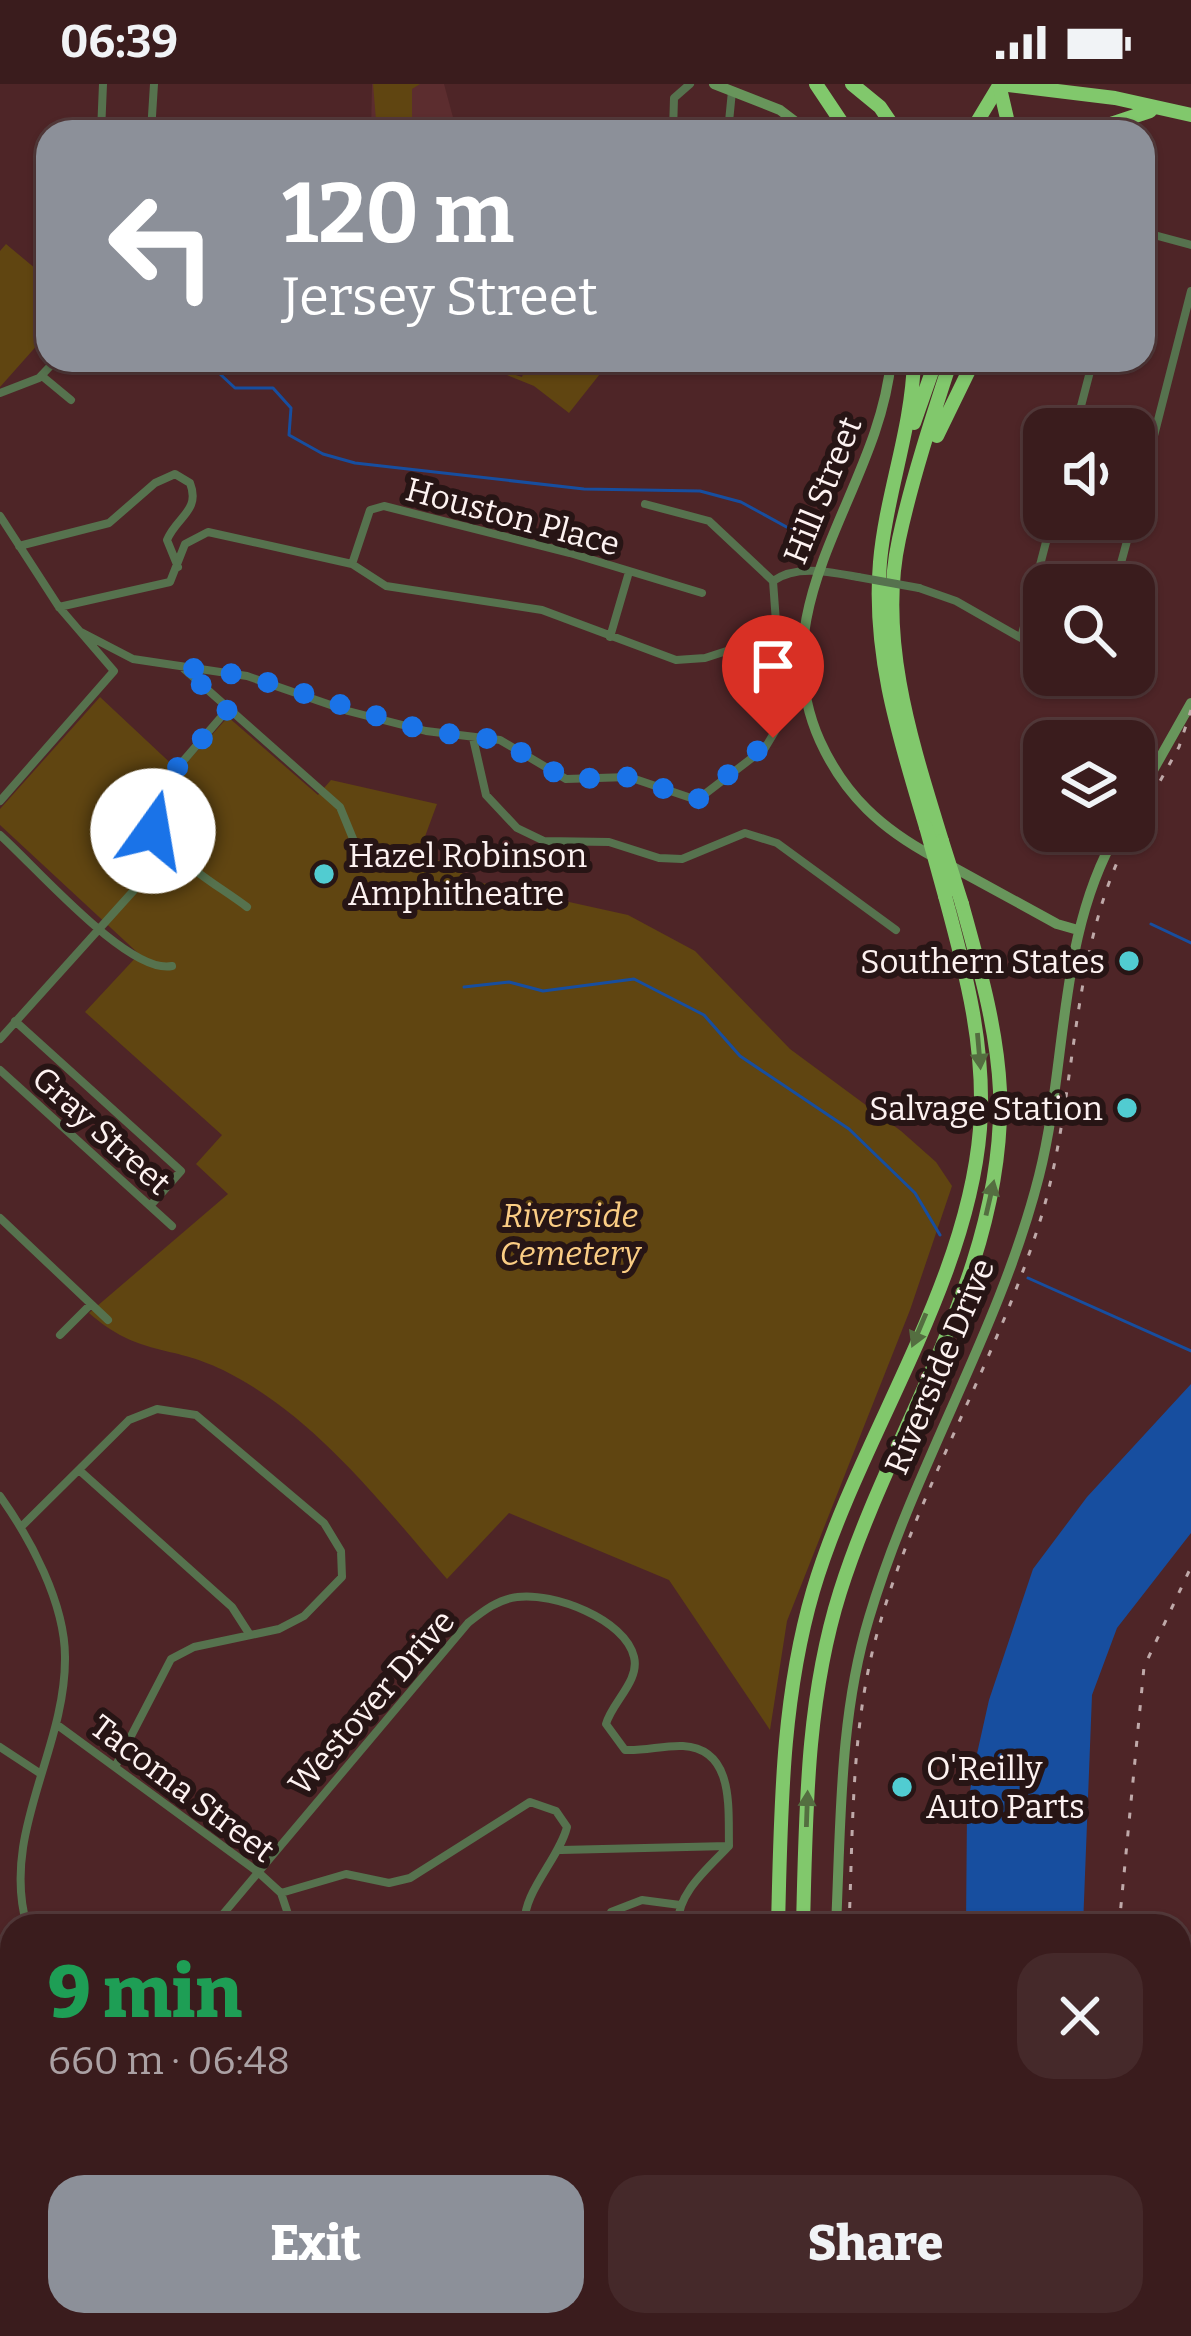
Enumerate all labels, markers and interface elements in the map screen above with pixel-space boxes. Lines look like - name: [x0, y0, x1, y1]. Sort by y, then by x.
- text: 06:39: [60, 15, 178, 69]
- text: 120 m: [282, 163, 514, 264]
- icon: left: [84, 168, 240, 324]
- text: Jersey Street: [282, 265, 598, 329]
- map controls: [1023, 408, 1155, 852]
- button: sound: [1023, 408, 1155, 540]
- street label: Hill Street: [775, 411, 870, 570]
- street label: Houston Place: [401, 469, 624, 565]
- button: search: [1023, 564, 1155, 696]
- pin: [722, 615, 824, 738]
- icon: arrive: [740, 633, 806, 699]
- button: layers: [1023, 720, 1155, 852]
- position arrow: [90, 768, 216, 894]
- place label: Hazel Robinson Amphitheatre: [348, 836, 587, 914]
- marker: Hazel Robinson Amphitheatre: [311, 861, 337, 887]
- place label: Southern States: [860, 942, 1105, 982]
- marker: Southern States: [1116, 948, 1142, 974]
- one-way arrow: [970, 1033, 989, 1070]
- street label: Gray Street: [24, 1058, 179, 1203]
- place label: Salvage Station: [869, 1089, 1103, 1129]
- marker: Salvage Station: [1114, 1095, 1140, 1121]
- one-way arrow: [981, 1179, 1000, 1217]
- park label: Riverside Cemetery: [500, 1196, 643, 1274]
- street label: Riverside Drive: [876, 1252, 1003, 1480]
- one-way arrow: [908, 1312, 928, 1347]
- street label: Westover Drive: [280, 1602, 463, 1803]
- street label: Tacoma Street: [82, 1707, 282, 1871]
- place label: O'Reilly Auto Parts: [926, 1749, 1085, 1827]
- marker: O'Reilly Auto Parts: [889, 1774, 915, 1800]
- one-way arrow: [797, 1789, 816, 1827]
- text: 9 min: [48, 1950, 242, 2036]
- button: close: [1017, 1953, 1143, 2079]
- text: 660 m · 06:48: [48, 2038, 290, 2084]
- button: Exit: [48, 2175, 584, 2313]
- button: Share: [608, 2175, 1143, 2313]

